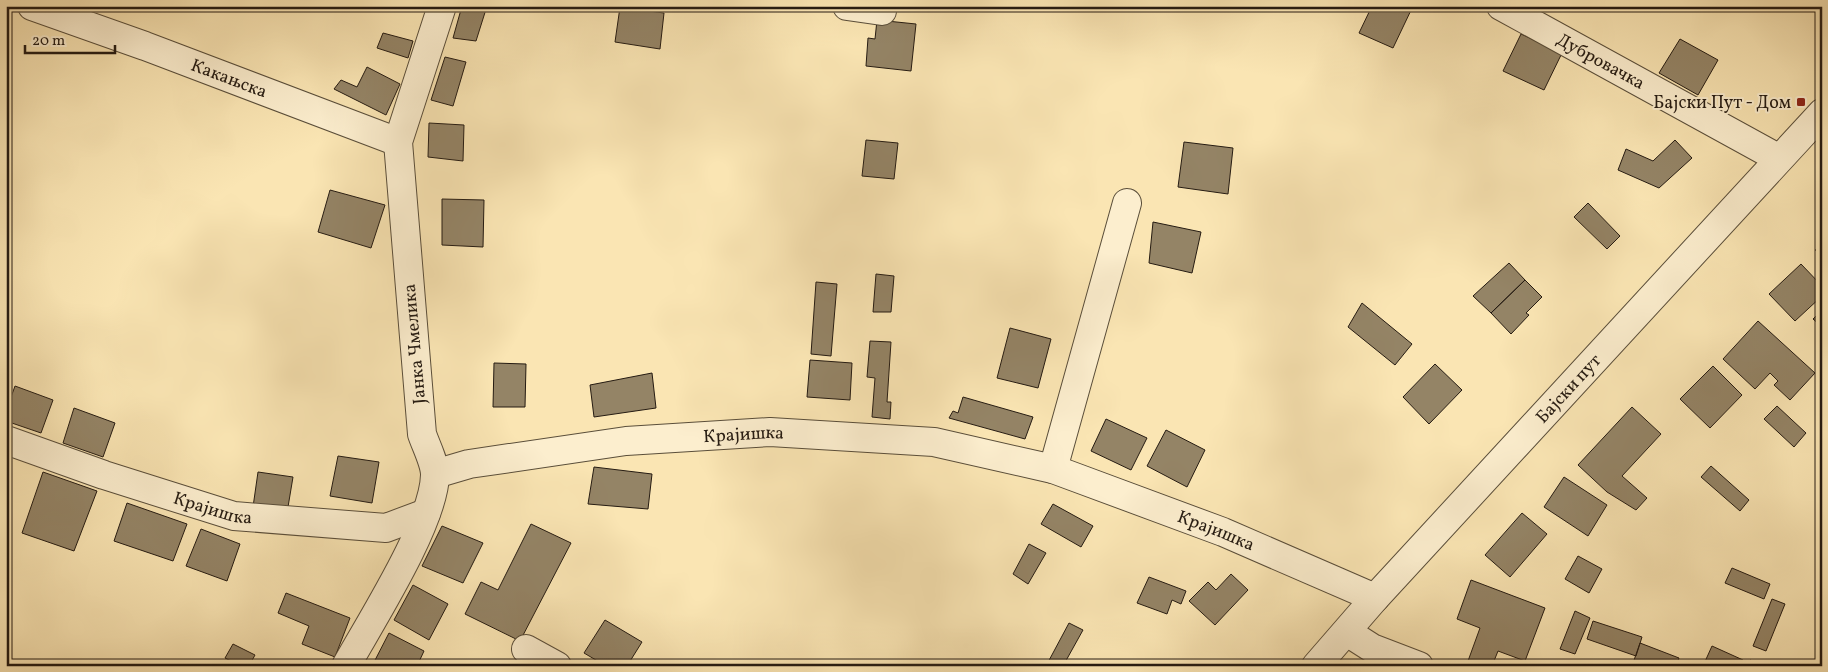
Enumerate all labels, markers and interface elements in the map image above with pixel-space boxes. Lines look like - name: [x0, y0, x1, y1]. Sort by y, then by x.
- scale bar: [25, 22, 115, 54]
- street label: Дубровачка: [1552, 28, 1649, 97]
- text: 20 m: [32, 31, 65, 52]
- street label: Какањска: [187, 54, 271, 105]
- place label: Бајски Пут - Дом: [1653, 91, 1791, 116]
- marker: Бајски Пут - Дом: [1795, 96, 1807, 108]
- street label: Јанка Чмелика: [398, 283, 433, 405]
- street label: Бајски пут: [1531, 349, 1608, 430]
- street label: Крајишка: [702, 421, 785, 450]
- street label: Крајишка: [170, 487, 253, 531]
- street label: Крајишка: [1174, 505, 1258, 558]

